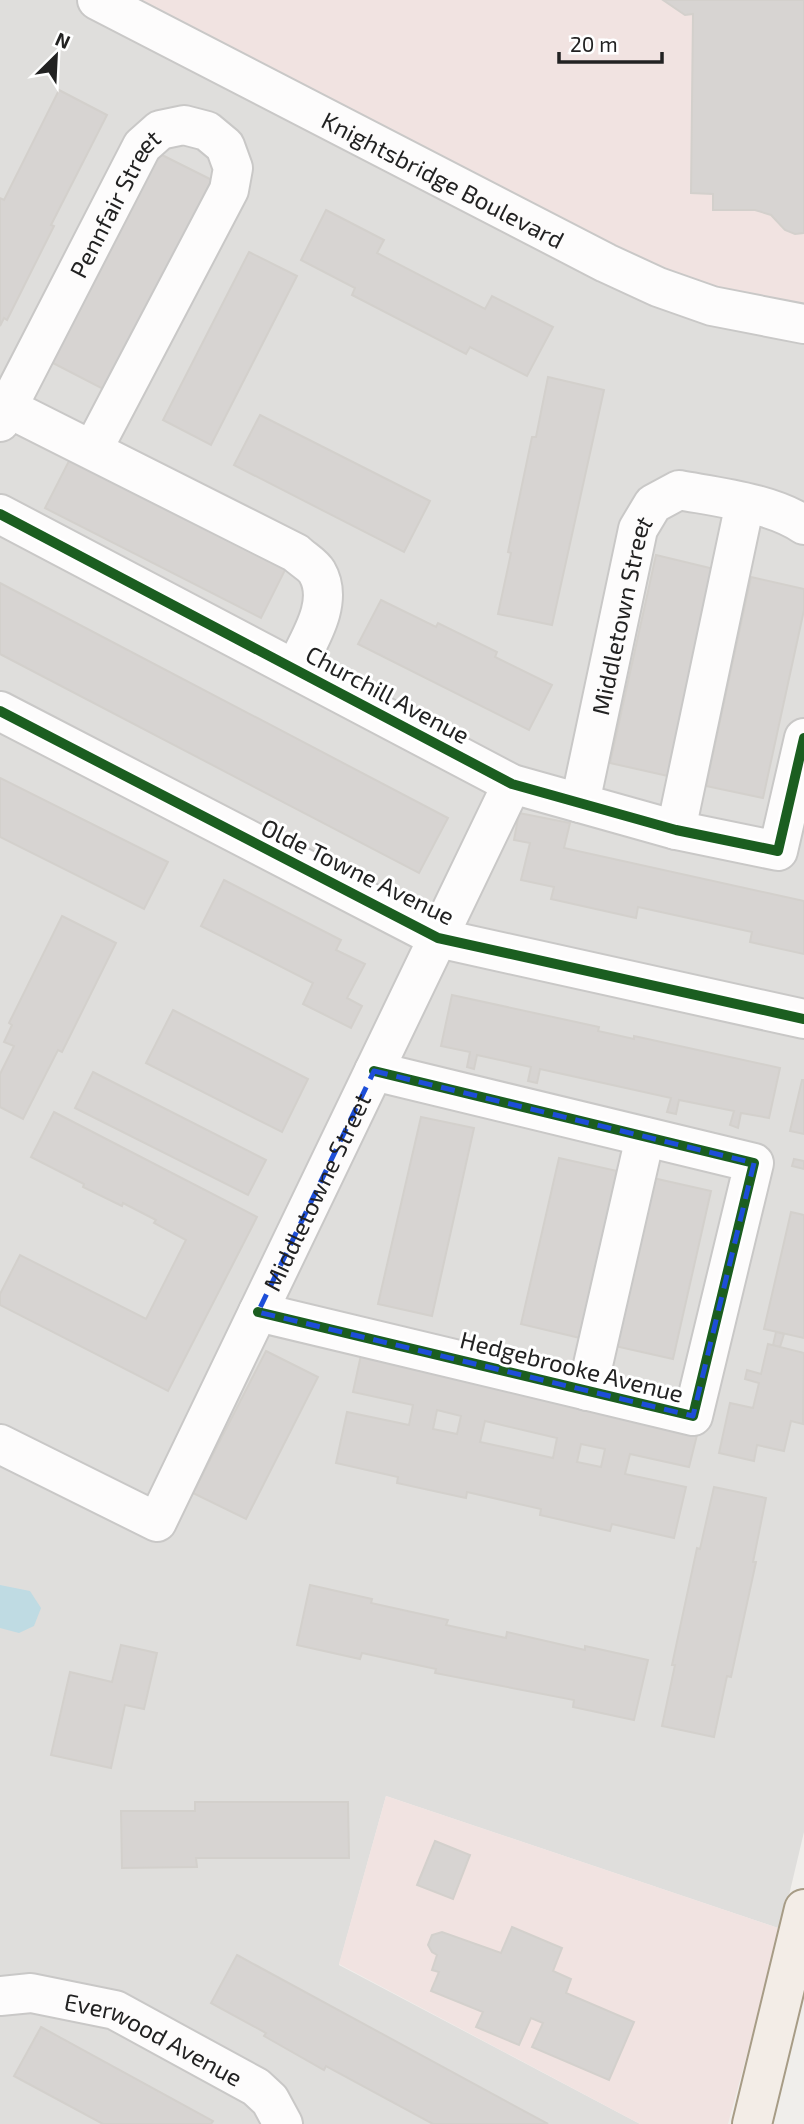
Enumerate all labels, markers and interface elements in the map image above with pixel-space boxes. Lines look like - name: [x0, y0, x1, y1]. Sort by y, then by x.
- north arrow: [21, 21, 91, 91]
- scale bar: [559, 21, 662, 65]
- text: N: [52, 27, 74, 53]
- text: 20 m: [570, 31, 618, 56]
- street label: Knightsbridge Boulevard: [318, 105, 569, 254]
- street label: Pennfair Street: [63, 123, 166, 282]
- street label: Middletown Street: [585, 510, 657, 718]
- street label: Churchill Avenue: [301, 639, 475, 749]
- street label: Olde Towne Avenue: [257, 812, 459, 930]
- street label: Middletowne Street: [256, 1088, 376, 1295]
- street label: Hedgebrooke Avenue: [457, 1324, 687, 1408]
- street label: Everwood Avenue: [62, 1986, 248, 2091]

